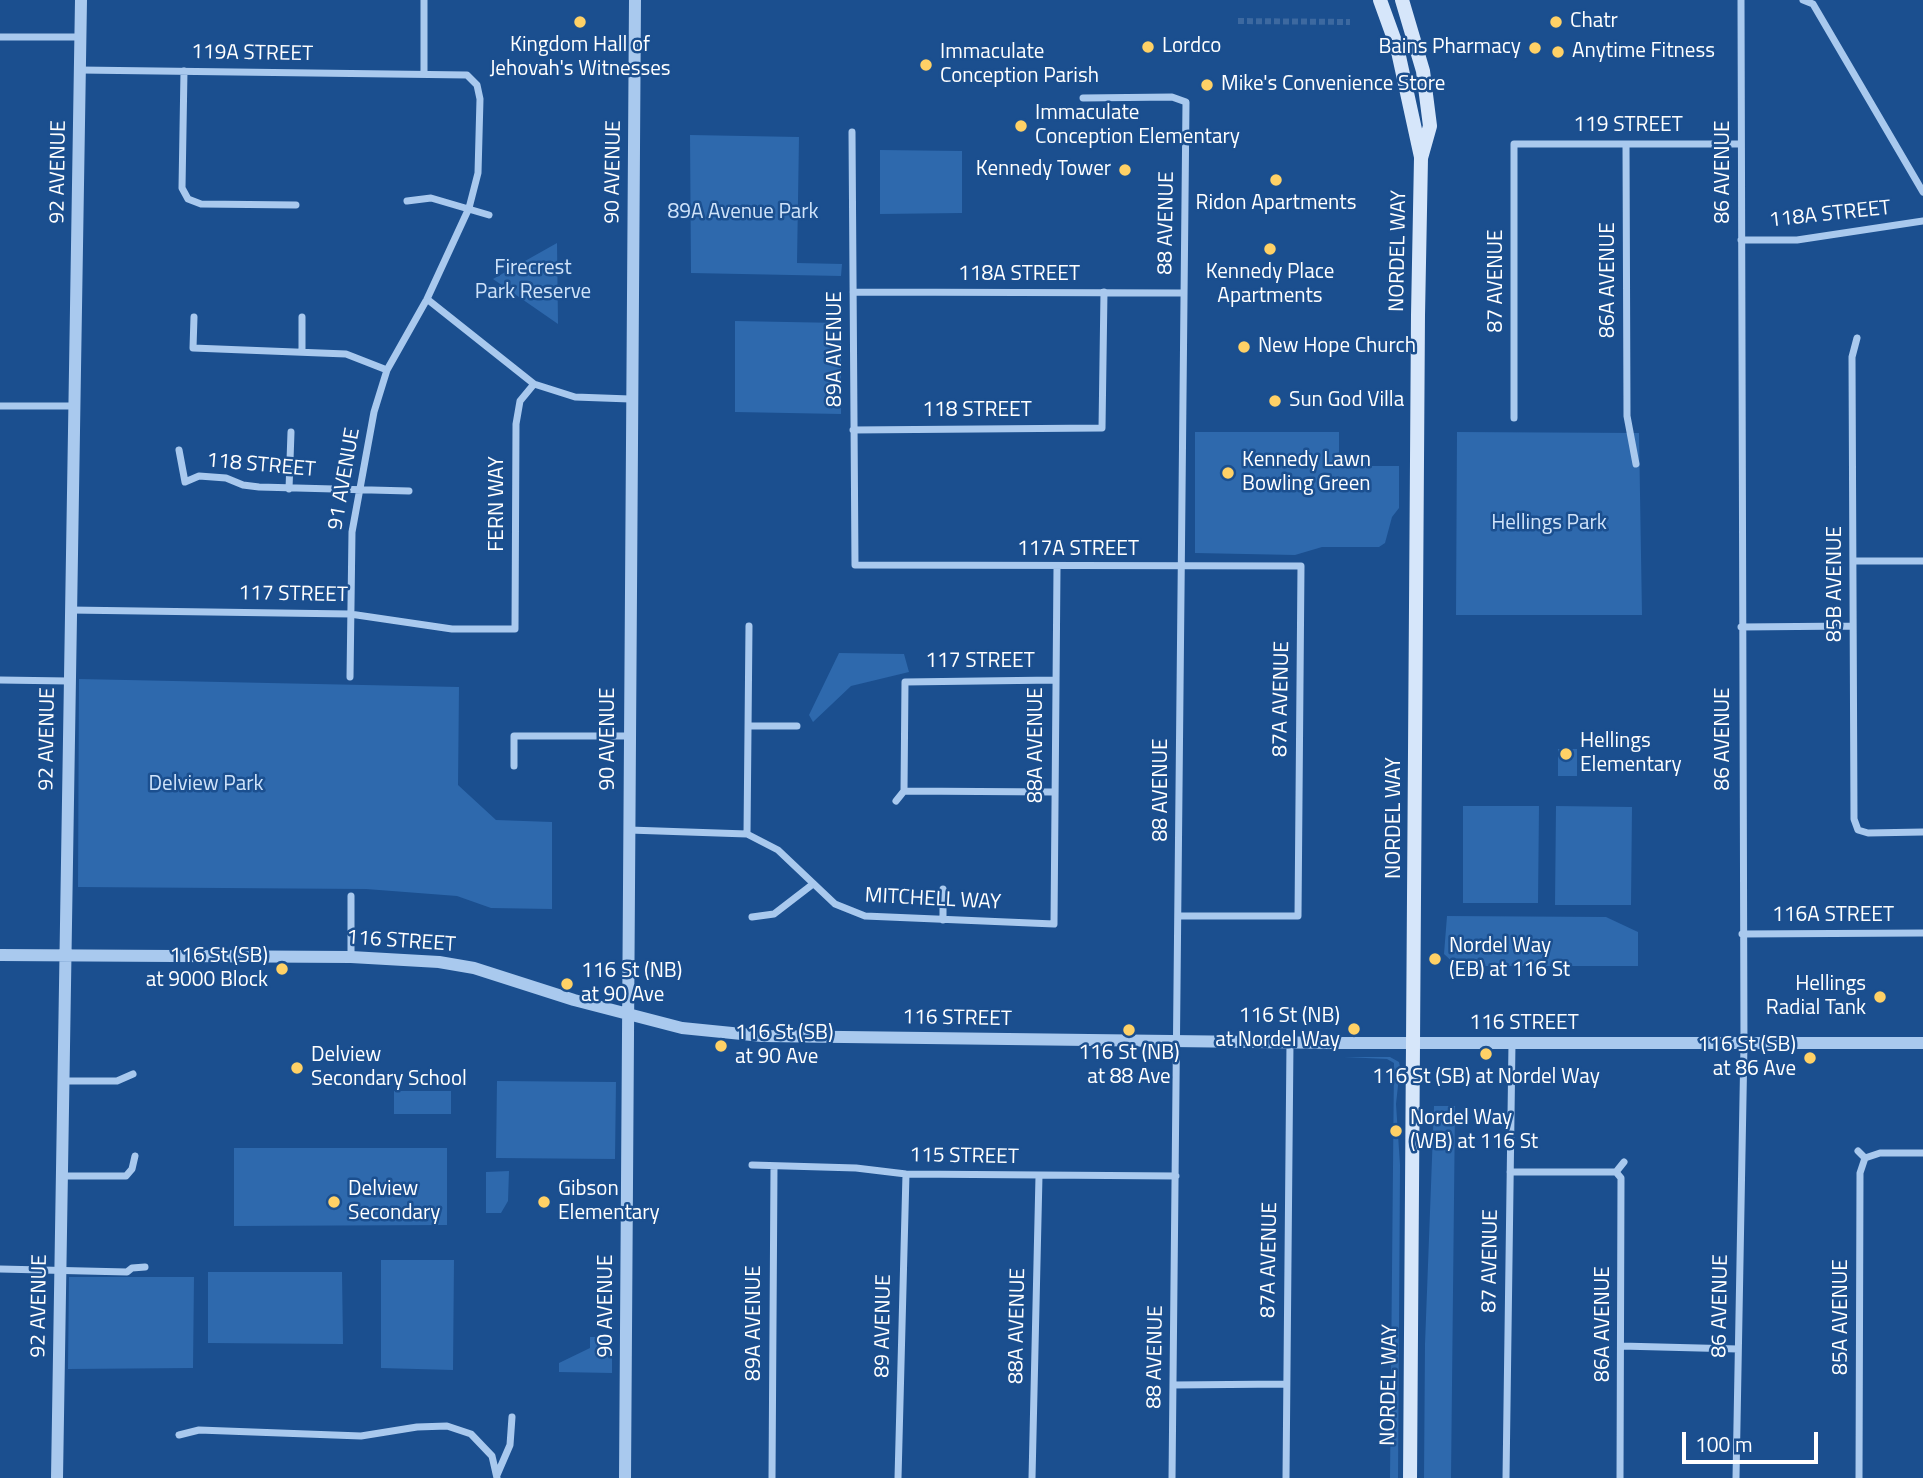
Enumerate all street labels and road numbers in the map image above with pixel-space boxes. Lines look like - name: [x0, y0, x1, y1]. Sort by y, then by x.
- street label: 119A STREET: [191, 40, 313, 68]
- street label: 119 STREET: [1573, 113, 1683, 139]
- street label: 92 AVENUE: [46, 120, 72, 224]
- street label: 90 AVENUE: [601, 120, 627, 224]
- street label: 86 AVENUE: [1711, 120, 1737, 224]
- street label: 88 AVENUE: [1154, 171, 1180, 275]
- street label: NORDEL WAY: [1385, 190, 1413, 312]
- street label: 118A STREET: [1768, 196, 1892, 234]
- street label: 86A AVENUE: [1596, 222, 1622, 338]
- street label: 87 AVENUE: [1484, 229, 1510, 333]
- street label: 118A STREET: [958, 262, 1080, 288]
- street label: 89A AVENUE: [823, 291, 849, 407]
- street label: 118 STREET: [922, 398, 1032, 424]
- street label: 91 AVENUE: [324, 426, 366, 532]
- street label: 118 STREET: [205, 449, 317, 483]
- street label: FERN WAY: [485, 456, 511, 552]
- street label: 85B AVENUE: [1823, 526, 1849, 642]
- street label: 117A STREET: [1017, 537, 1139, 563]
- street label: 117 STREET: [238, 581, 348, 609]
- street label: 87A AVENUE: [1268, 641, 1296, 757]
- street label: 117 STREET: [925, 649, 1035, 675]
- street label: 92 AVENUE: [35, 687, 61, 791]
- street label: 90 AVENUE: [596, 687, 622, 791]
- street label: 88A AVENUE: [1024, 687, 1050, 803]
- street label: 86 AVENUE: [1711, 687, 1737, 791]
- street label: 88 AVENUE: [1149, 738, 1175, 842]
- street label: NORDEL WAY: [1382, 757, 1408, 879]
- street label: MITCHELL WAY: [864, 884, 1002, 916]
- street label: 116A STREET: [1772, 903, 1894, 929]
- street label: 116 STREET: [345, 926, 457, 958]
- street label: 116 STREET: [902, 1005, 1012, 1033]
- street label: 116 STREET: [1469, 1011, 1579, 1037]
- street label: 115 STREET: [909, 1143, 1019, 1171]
- street label: 87A AVENUE: [1256, 1202, 1284, 1318]
- street label: 87 AVENUE: [1478, 1209, 1504, 1313]
- street label: 92 AVENUE: [27, 1254, 53, 1358]
- street label: 90 AVENUE: [594, 1254, 620, 1358]
- street label: 86 AVENUE: [1708, 1254, 1734, 1358]
- street label: 85A AVENUE: [1829, 1259, 1855, 1375]
- street label: 89A AVENUE: [742, 1265, 768, 1381]
- street label: 86A AVENUE: [1591, 1266, 1617, 1382]
- street label: 88A AVENUE: [1004, 1268, 1032, 1384]
- street label: 89 AVENUE: [871, 1274, 897, 1378]
- street label: 88 AVENUE: [1143, 1305, 1169, 1409]
- street label: NORDEL WAY: [1376, 1324, 1404, 1446]

